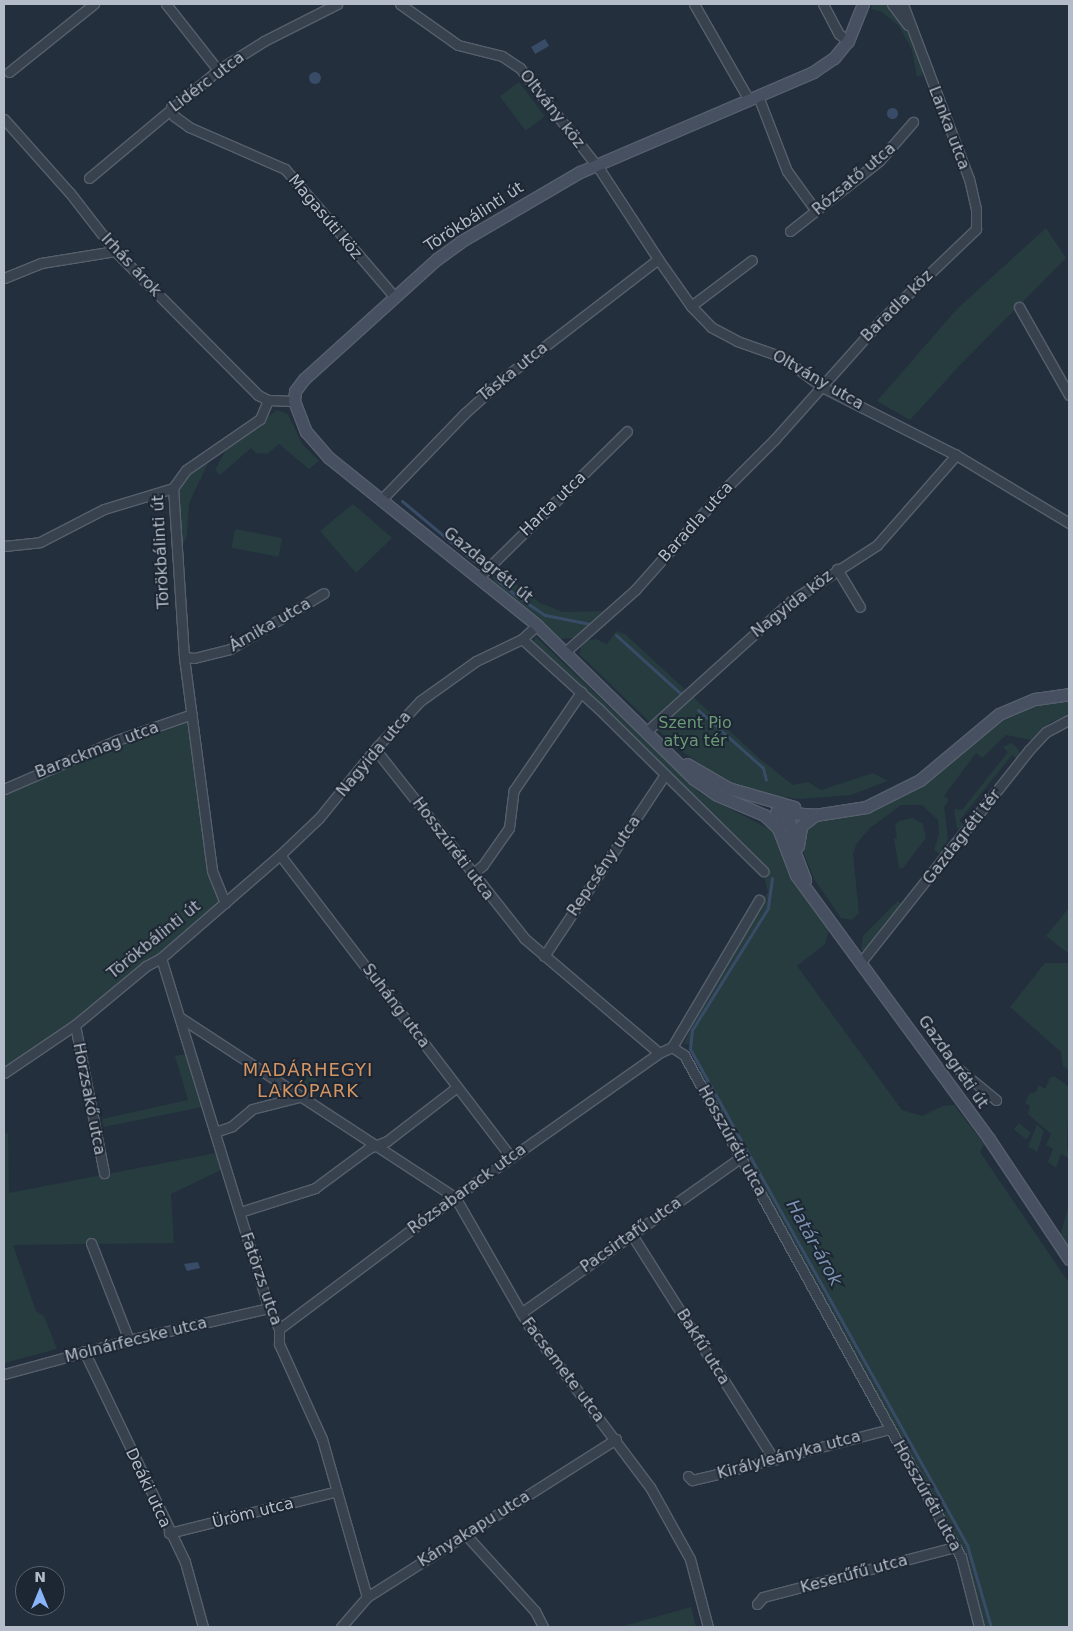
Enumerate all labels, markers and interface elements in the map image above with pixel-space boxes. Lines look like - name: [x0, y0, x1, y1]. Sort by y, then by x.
- street label: Lidérc utca: [166, 48, 248, 116]
- street label: Oltvány köz: [515, 66, 589, 152]
- street label: Lanka utca: [924, 84, 974, 172]
- street label: Rózsatő utca: [808, 139, 900, 219]
- street label: Magasúti köz: [284, 171, 366, 263]
- street label: Törökbálinti út: [421, 178, 527, 256]
- street label: Irhás árok: [97, 229, 165, 301]
- street label: Baradla köz: [857, 266, 937, 346]
- street label: Táska utca: [474, 338, 552, 406]
- street label: Oltvány utca: [769, 346, 867, 414]
- street label: Harta utca: [516, 468, 590, 540]
- street label: Baradla utca: [655, 478, 737, 566]
- street label: Törökbálinti út: [148, 495, 174, 609]
- street label: Gazdagréti út: [440, 523, 536, 607]
- street label: Nagyida köz: [748, 566, 836, 642]
- street label: Árnika utca: [226, 594, 314, 656]
- street label: Nagyida utca: [333, 707, 415, 801]
- park label: Szent Pio atya tér: [658, 713, 732, 751]
- street label: Barackmag utca: [32, 718, 162, 782]
- street label: Gazdagréti tér: [919, 786, 1005, 888]
- street label: Hosszúréti utca: [408, 794, 498, 904]
- street label: Repcsény utca: [563, 812, 645, 920]
- street label: Törökbálinti út: [104, 897, 204, 983]
- street label: Suháng utca: [358, 960, 434, 1052]
- street label: Gazdagréti út: [914, 1012, 992, 1112]
- street label: Horzsakő utca: [69, 1041, 109, 1157]
- district label: MADÁRHEGYI LAKÓPARK: [242, 1060, 374, 1102]
- street label: Hosszúréti utca: [694, 1082, 770, 1200]
- street label: Rózsabarack utca: [404, 1140, 530, 1238]
- street label: Pacsirtafű utca: [577, 1193, 685, 1277]
- water label: Határ-árok: [781, 1196, 847, 1290]
- street label: Fatörzs utca: [236, 1230, 286, 1328]
- street label: Bakfű utca: [672, 1305, 734, 1389]
- street label: Molnárfecske utca: [63, 1313, 209, 1367]
- street label: Facsemete utca: [517, 1314, 609, 1426]
- street label: Királyleányka utca: [715, 1427, 863, 1483]
- street label: Hosszúréti utca: [889, 1437, 965, 1555]
- street label: Deáki utca: [121, 1445, 175, 1531]
- street label: Kányakapu utca: [414, 1487, 534, 1571]
- street label: Üröm utca: [210, 1494, 296, 1532]
- street label: Keserűfű utca: [798, 1550, 910, 1598]
- north arrow: [15, 1566, 65, 1616]
- text: N: [34, 1569, 46, 1585]

